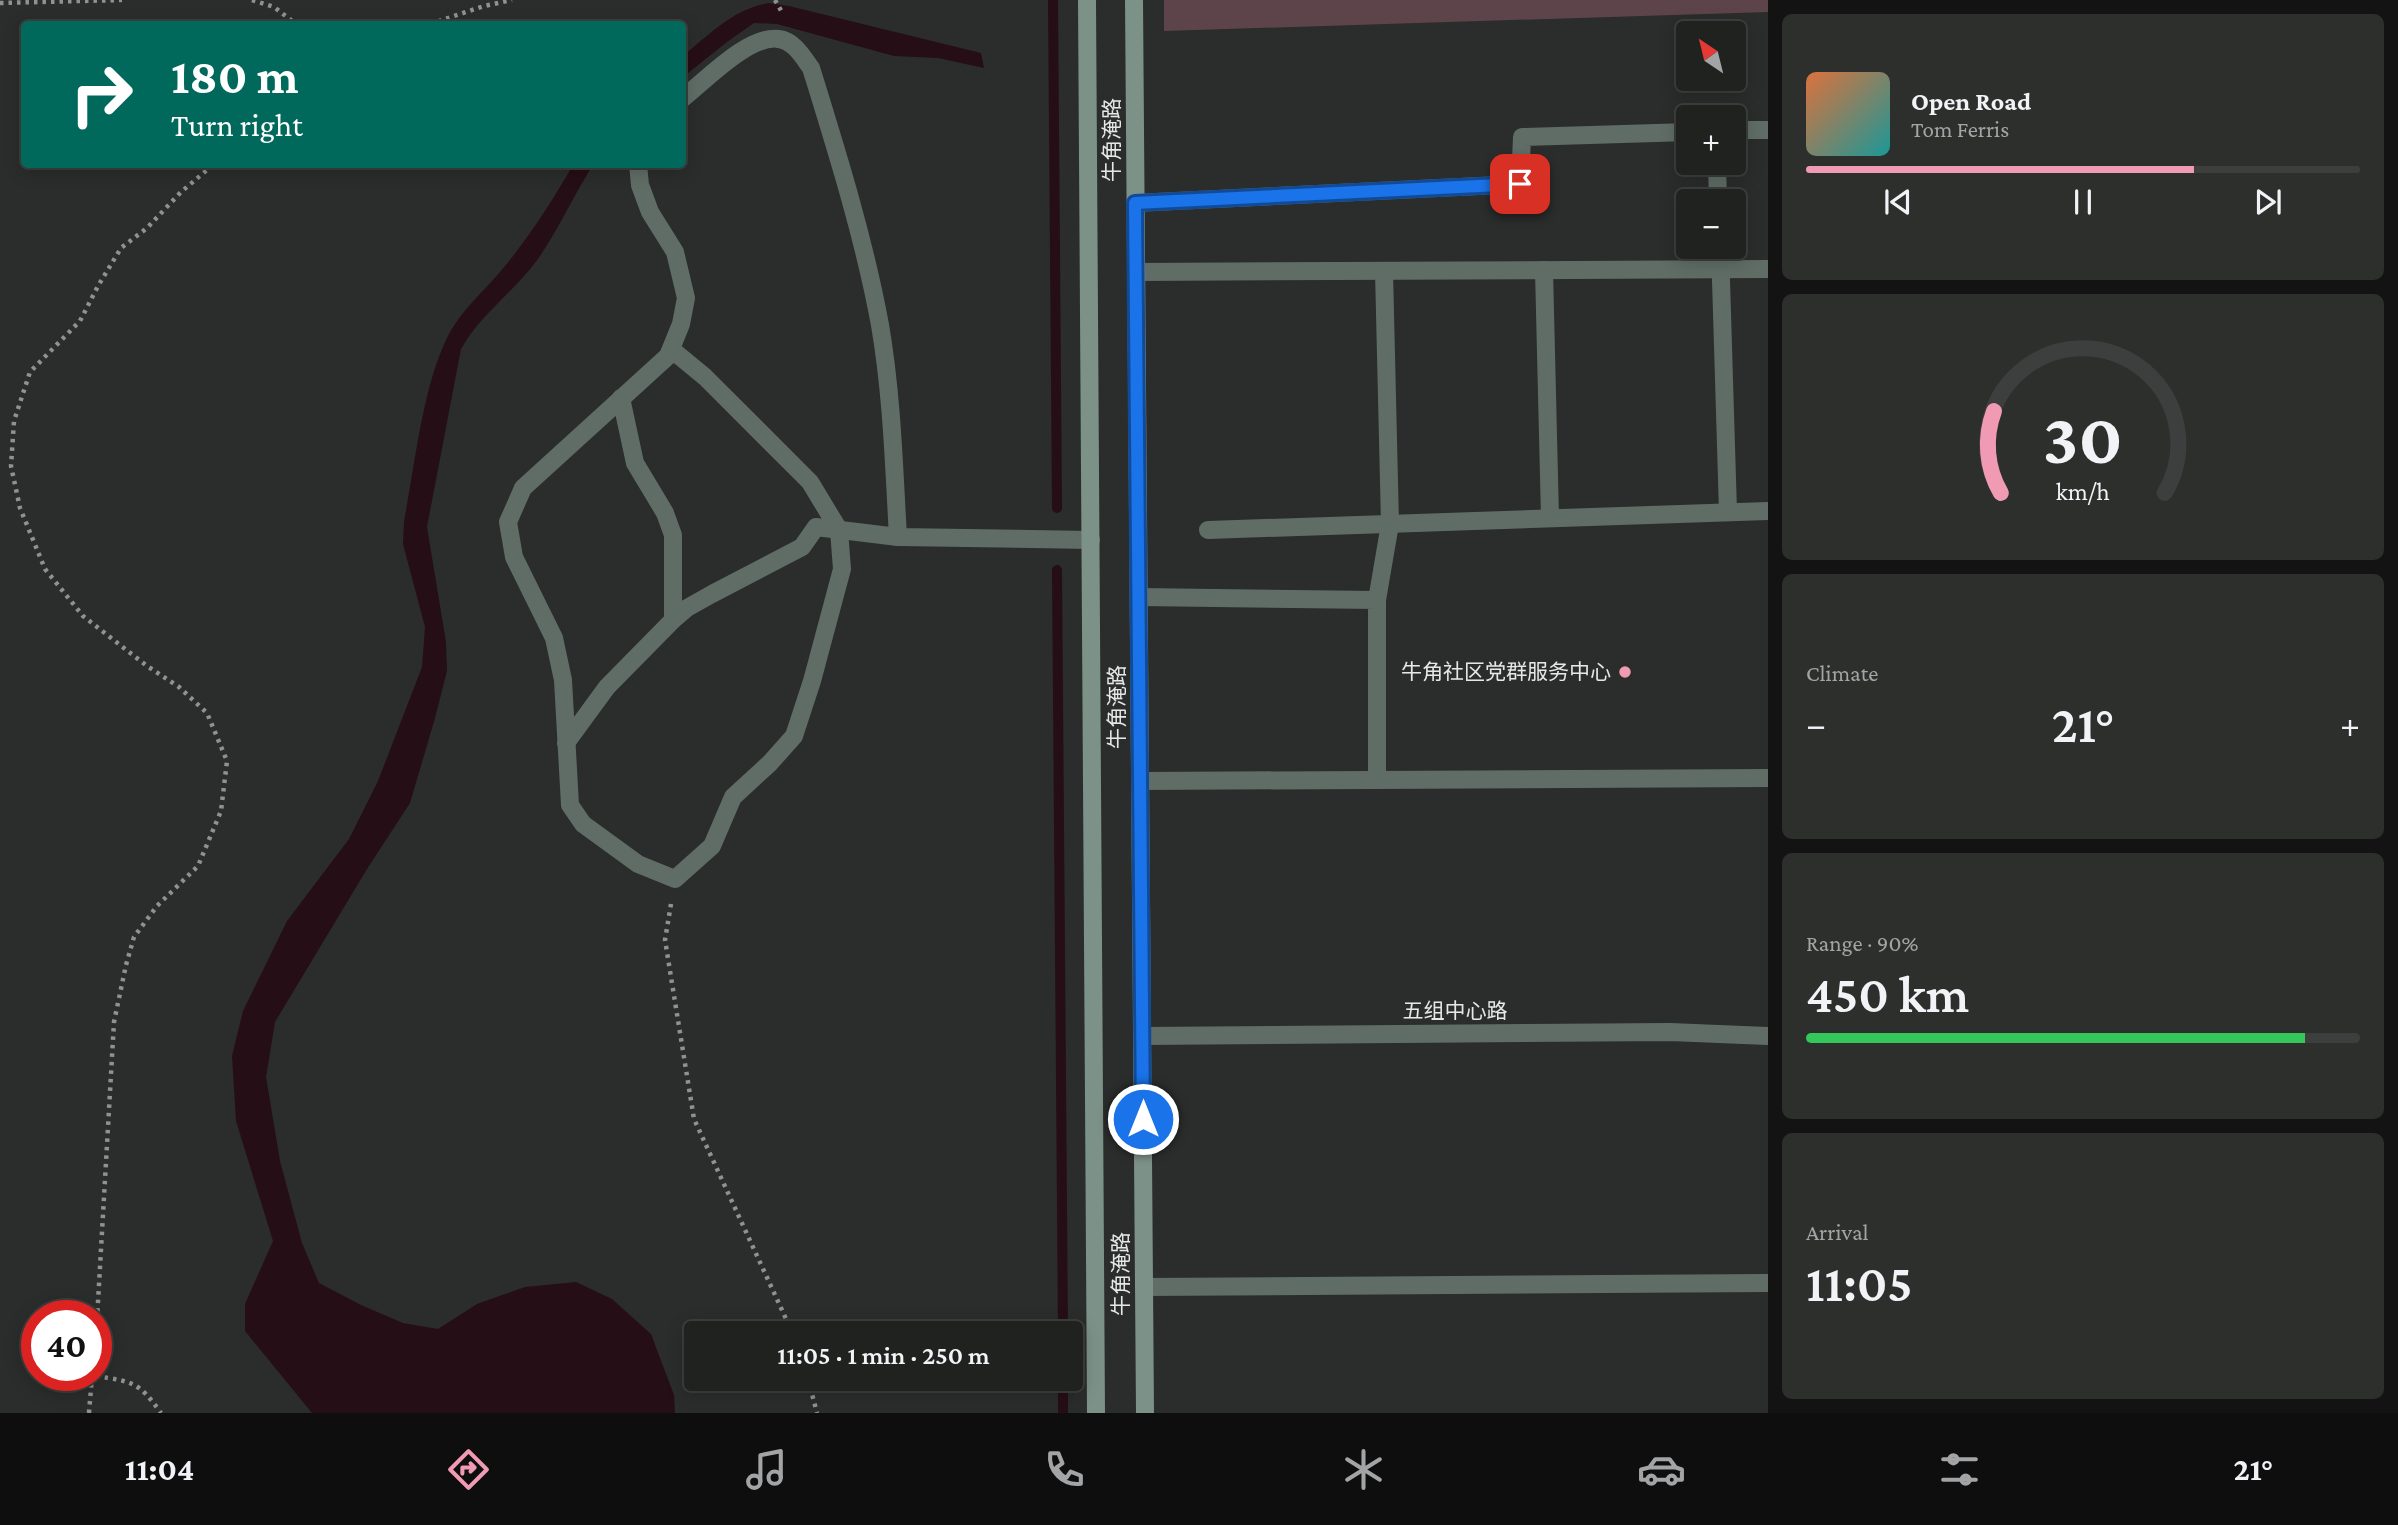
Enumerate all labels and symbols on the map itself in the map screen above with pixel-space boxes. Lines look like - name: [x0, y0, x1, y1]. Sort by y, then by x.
- north arrow: [1676, 21, 1746, 91]
- street label: 牛角淹路: [1100, 98, 1124, 182]
- pin: [1490, 154, 1550, 214]
- place label: 牛角社区党群服务中心: [1401, 660, 1611, 684]
- marker: 牛角社区党群服务中心: [1617, 664, 1633, 680]
- street label: 牛角淹路: [1105, 665, 1129, 749]
- street label: 五组中心路: [1403, 999, 1508, 1023]
- position arrow: [1106, 1082, 1180, 1156]
- street label: 牛角淹路: [1109, 1232, 1133, 1316]
- speed limit sign: 40: [21, 1300, 112, 1391]

